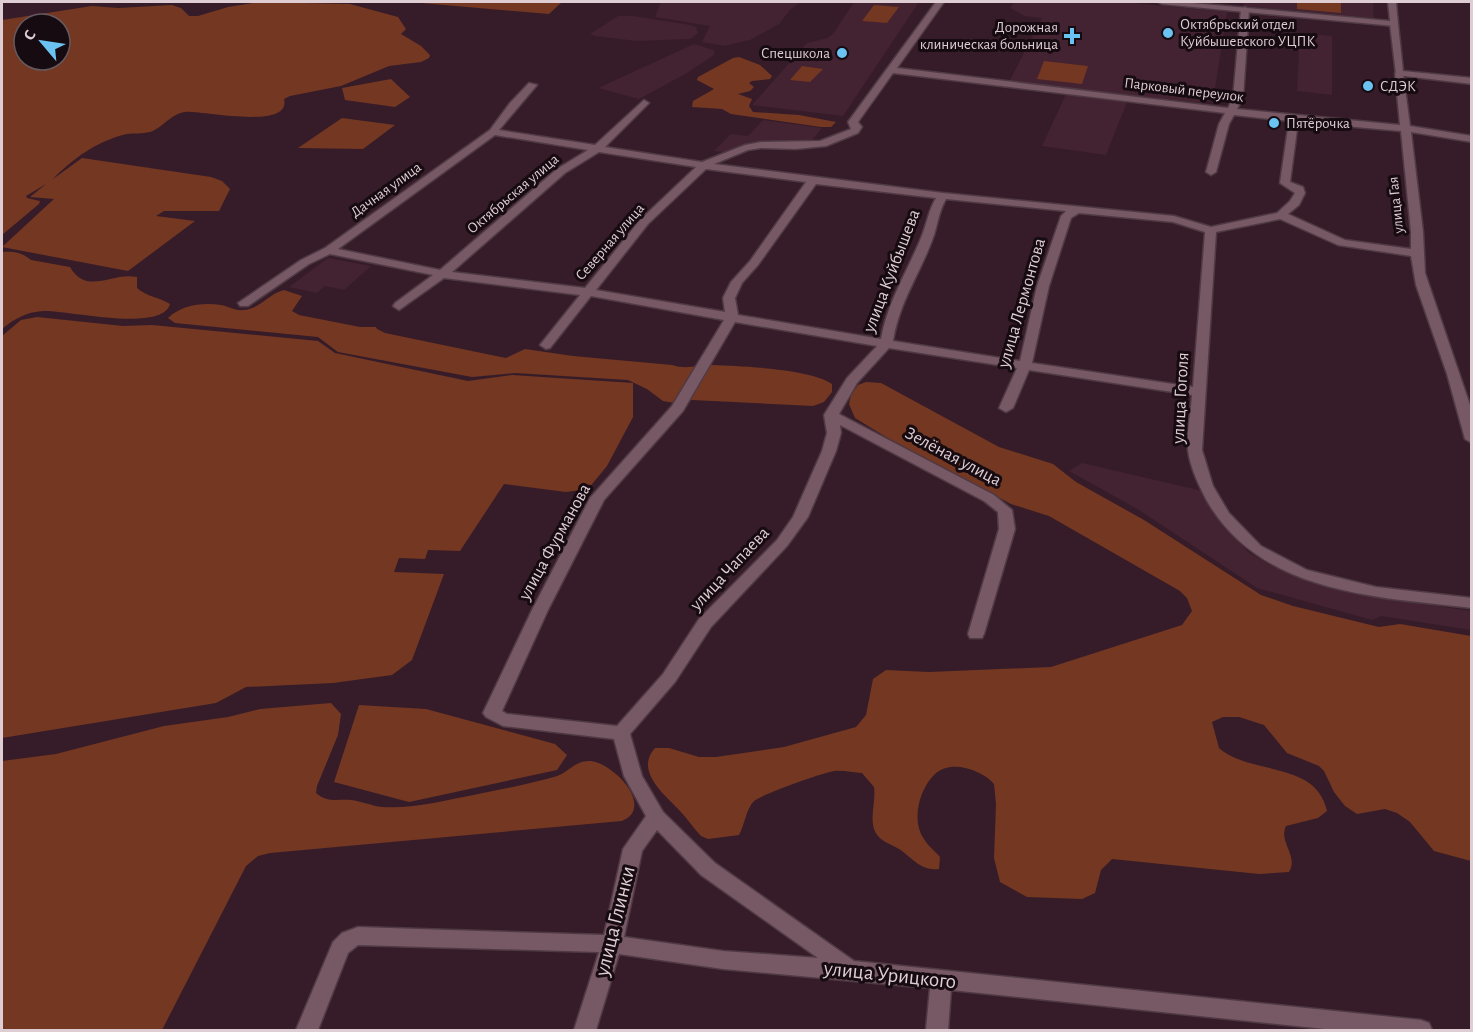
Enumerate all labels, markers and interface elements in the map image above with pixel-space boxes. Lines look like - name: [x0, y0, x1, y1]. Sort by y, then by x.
- north arrow: [12, 12, 72, 72]
- place label: Октябрьский отдел Куйбышевского УЦПК: [1180, 17, 1316, 49]
- place label: Дорожная клиническая больница: [920, 20, 1058, 52]
- marker: Октябрьский отдел Куйбышевского УЦПК: [1161, 26, 1175, 40]
- text: С: [21, 27, 39, 43]
- marker: Дорожная клиническая больница: [1063, 27, 1081, 45]
- place label: Спецшкола: [761, 46, 830, 61]
- marker: Спецшкола: [835, 46, 849, 60]
- street label: Парковый переулок: [1123, 75, 1245, 105]
- marker: СДЭК: [1361, 79, 1375, 93]
- place label: СДЭК: [1380, 79, 1416, 94]
- marker: Пятёрочка: [1267, 116, 1281, 130]
- place label: Пятёрочка: [1286, 116, 1350, 131]
- street label: Октябрьская улица: [464, 151, 562, 237]
- street label: Дачная улица: [348, 159, 424, 221]
- street label: улица Гая: [1386, 176, 1407, 235]
- street label: Северная улица: [573, 201, 647, 283]
- street label: улица Куйбышева: [859, 207, 924, 336]
- street label: улица Лермонтова: [995, 236, 1049, 371]
- street label: улица Гоголя: [1170, 352, 1192, 445]
- street label: Зелёная улица: [902, 424, 1004, 490]
- street label: улица Фурманова: [515, 481, 594, 604]
- street label: улица Чапаева: [686, 524, 773, 615]
- street label: улица Глинки: [591, 864, 639, 979]
- street label: улица Урицкого: [822, 958, 957, 992]

